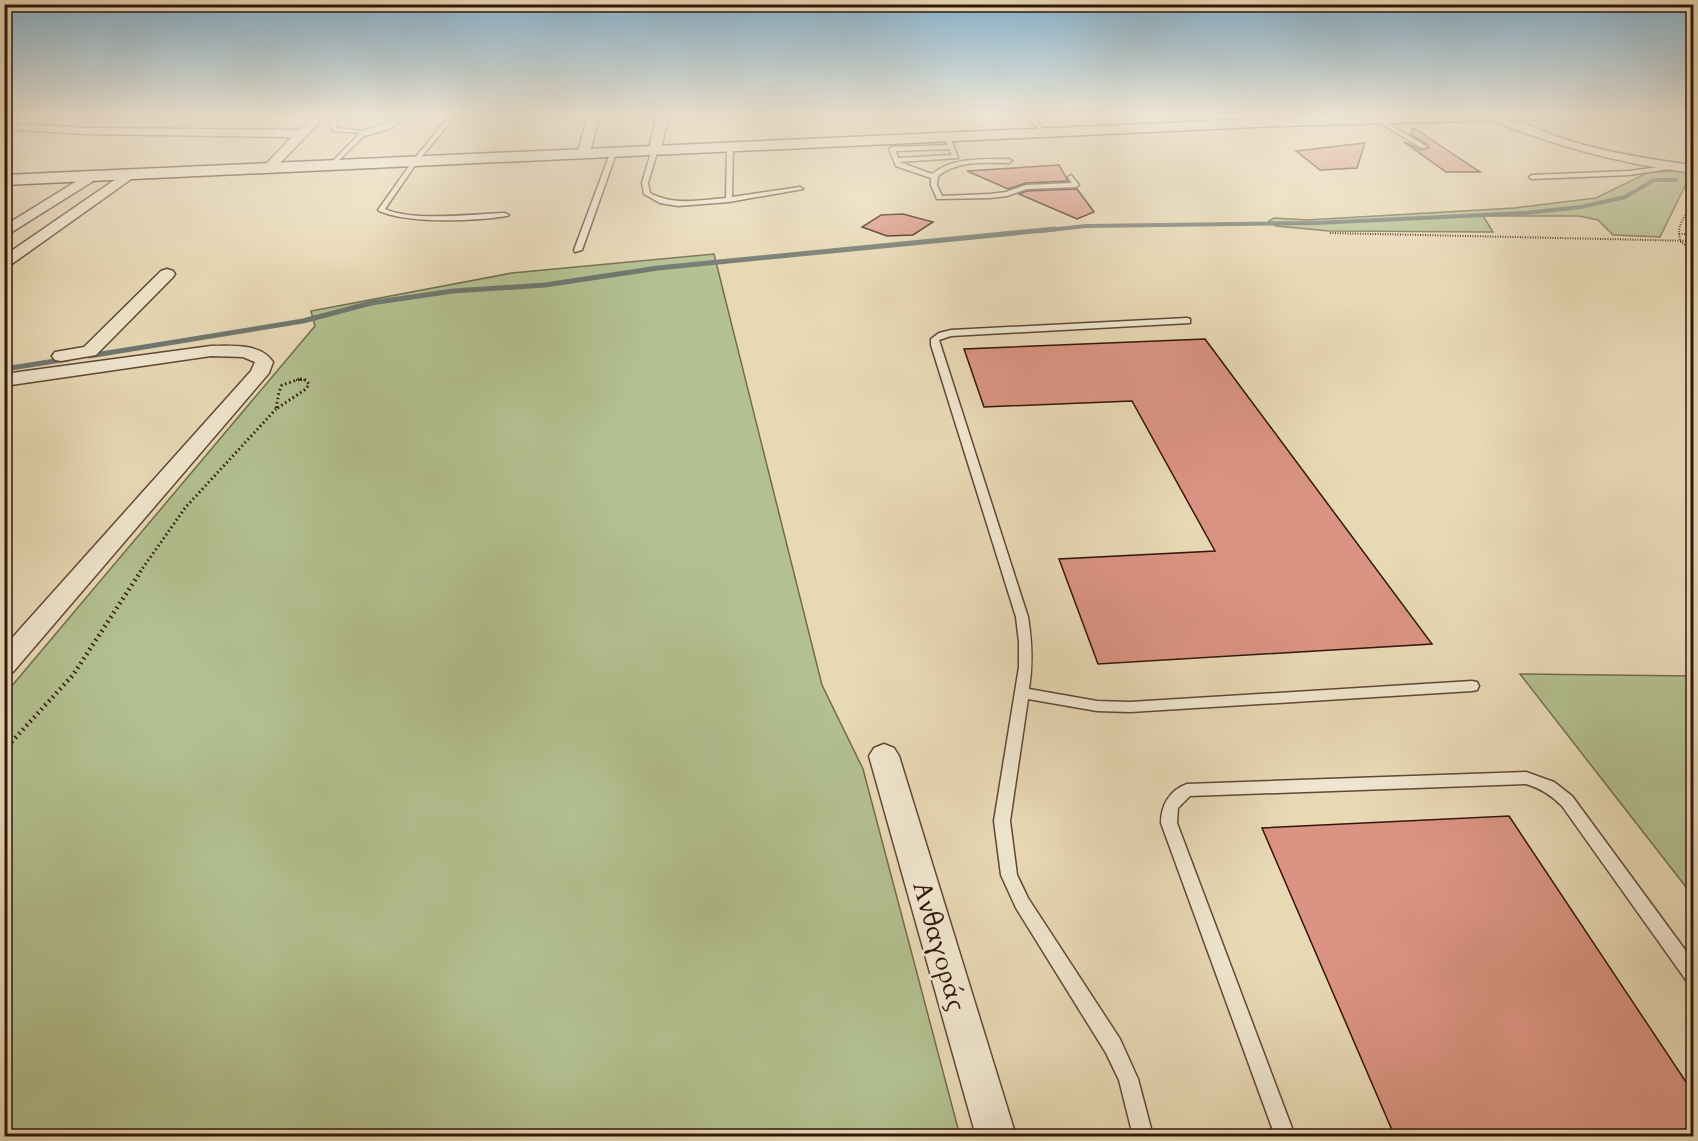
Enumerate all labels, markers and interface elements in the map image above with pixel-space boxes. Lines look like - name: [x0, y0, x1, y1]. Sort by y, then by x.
- street label: Ανθαγοράς: [904, 877, 975, 1015]

